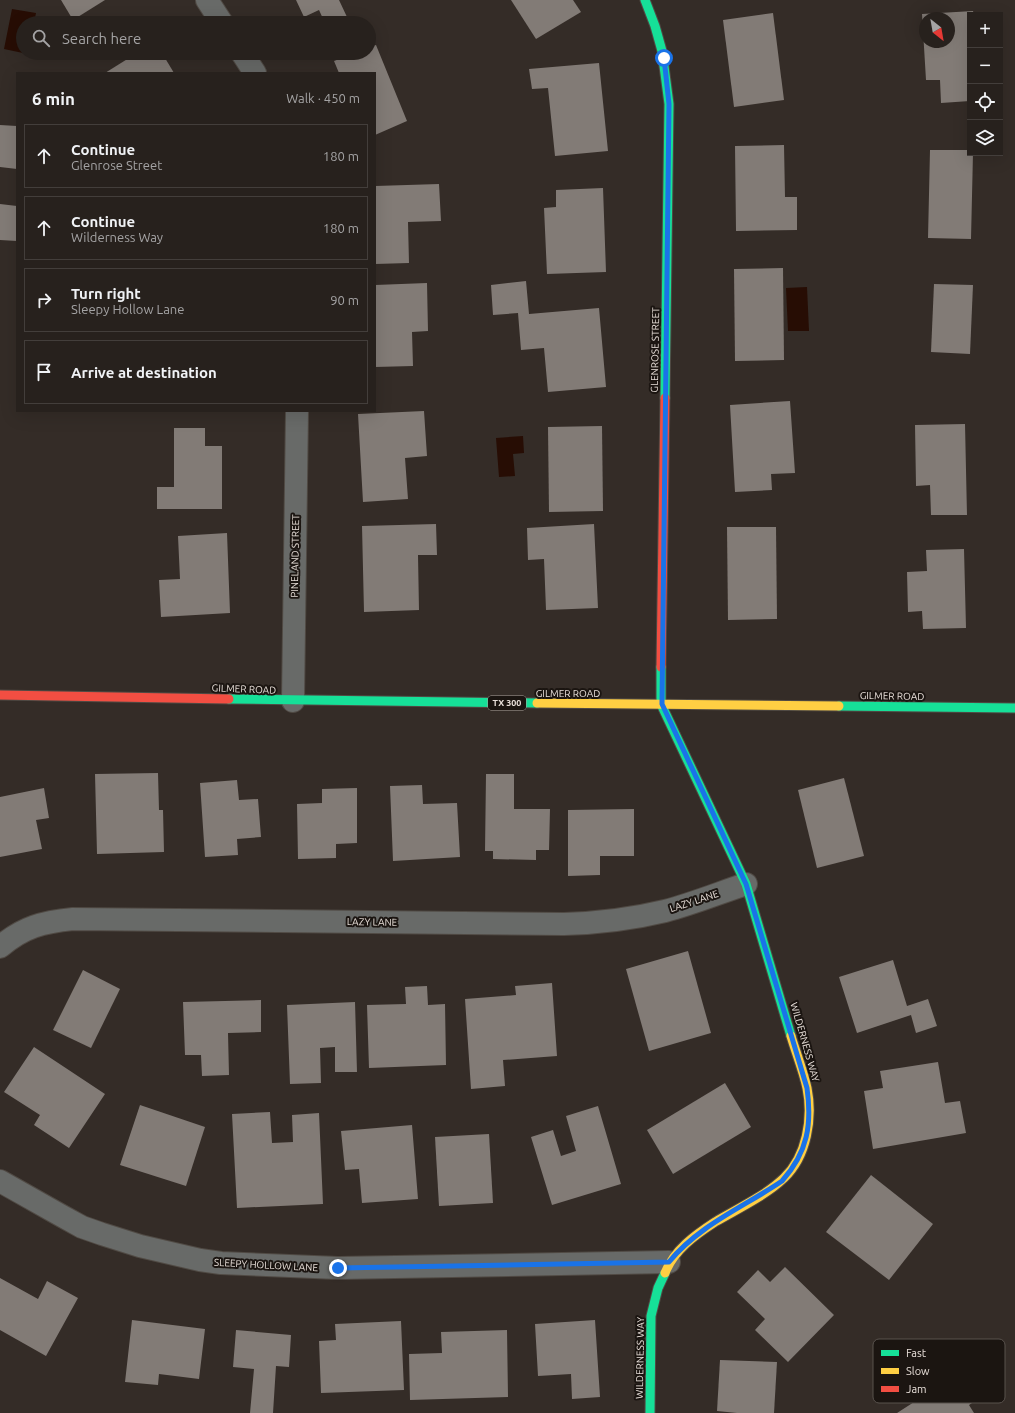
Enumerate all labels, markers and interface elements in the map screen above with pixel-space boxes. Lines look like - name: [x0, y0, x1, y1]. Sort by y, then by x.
- north arrow: [919, 12, 955, 48]
- map controls: [967, 12, 1003, 156]
- button: +: [967, 12, 1003, 48]
- search box: [16, 16, 376, 60]
- icon: search: [30, 27, 52, 49]
- text: Search here: [62, 30, 141, 47]
- button: −: [967, 48, 1003, 84]
- route start: [655, 49, 673, 67]
- button: locate: [967, 84, 1003, 120]
- text: 6 min: [32, 89, 75, 108]
- text: Walk · 450 m: [286, 91, 360, 105]
- button: layers: [967, 120, 1003, 156]
- text: Continue: [71, 141, 135, 158]
- icon: ahead: [33, 145, 55, 167]
- text: 180 m: [323, 149, 359, 163]
- text: Glenrose Street: [71, 158, 162, 172]
- text: Continue: [71, 213, 135, 230]
- icon: ahead: [33, 217, 55, 239]
- text: 180 m: [323, 221, 359, 235]
- text: Wilderness Way: [71, 230, 163, 244]
- text: Turn right: [71, 285, 141, 302]
- icon: right: [33, 289, 55, 311]
- text: 90 m: [330, 293, 359, 307]
- text: Sleepy Hollow Lane: [71, 302, 184, 316]
- street label: GLENROSE STREET: [649, 307, 661, 393]
- icon: arrive: [33, 361, 55, 383]
- text: Arrive at destination: [71, 364, 217, 381]
- street label: PINELAND STREET: [289, 514, 301, 598]
- street label: GILMER ROAD: [212, 682, 276, 696]
- street label: GILMER ROAD: [536, 688, 600, 699]
- street label: GILMER ROAD: [860, 690, 924, 702]
- road number: TX 300: [488, 696, 526, 710]
- street label: LAZY LANE: [668, 888, 720, 914]
- street label: LAZY LANE: [347, 916, 398, 928]
- street label: WILDERNESS WAY: [788, 1001, 822, 1083]
- street label: SLEEPY HOLLOW LANE: [214, 1257, 319, 1273]
- route end: [329, 1259, 347, 1277]
- street label: WILDERNESS WAY: [634, 1317, 646, 1399]
- legend: [873, 1339, 1005, 1403]
- text: Fast: [906, 1347, 927, 1359]
- text: Slow: [906, 1365, 930, 1377]
- text: Jam: [906, 1383, 927, 1395]

